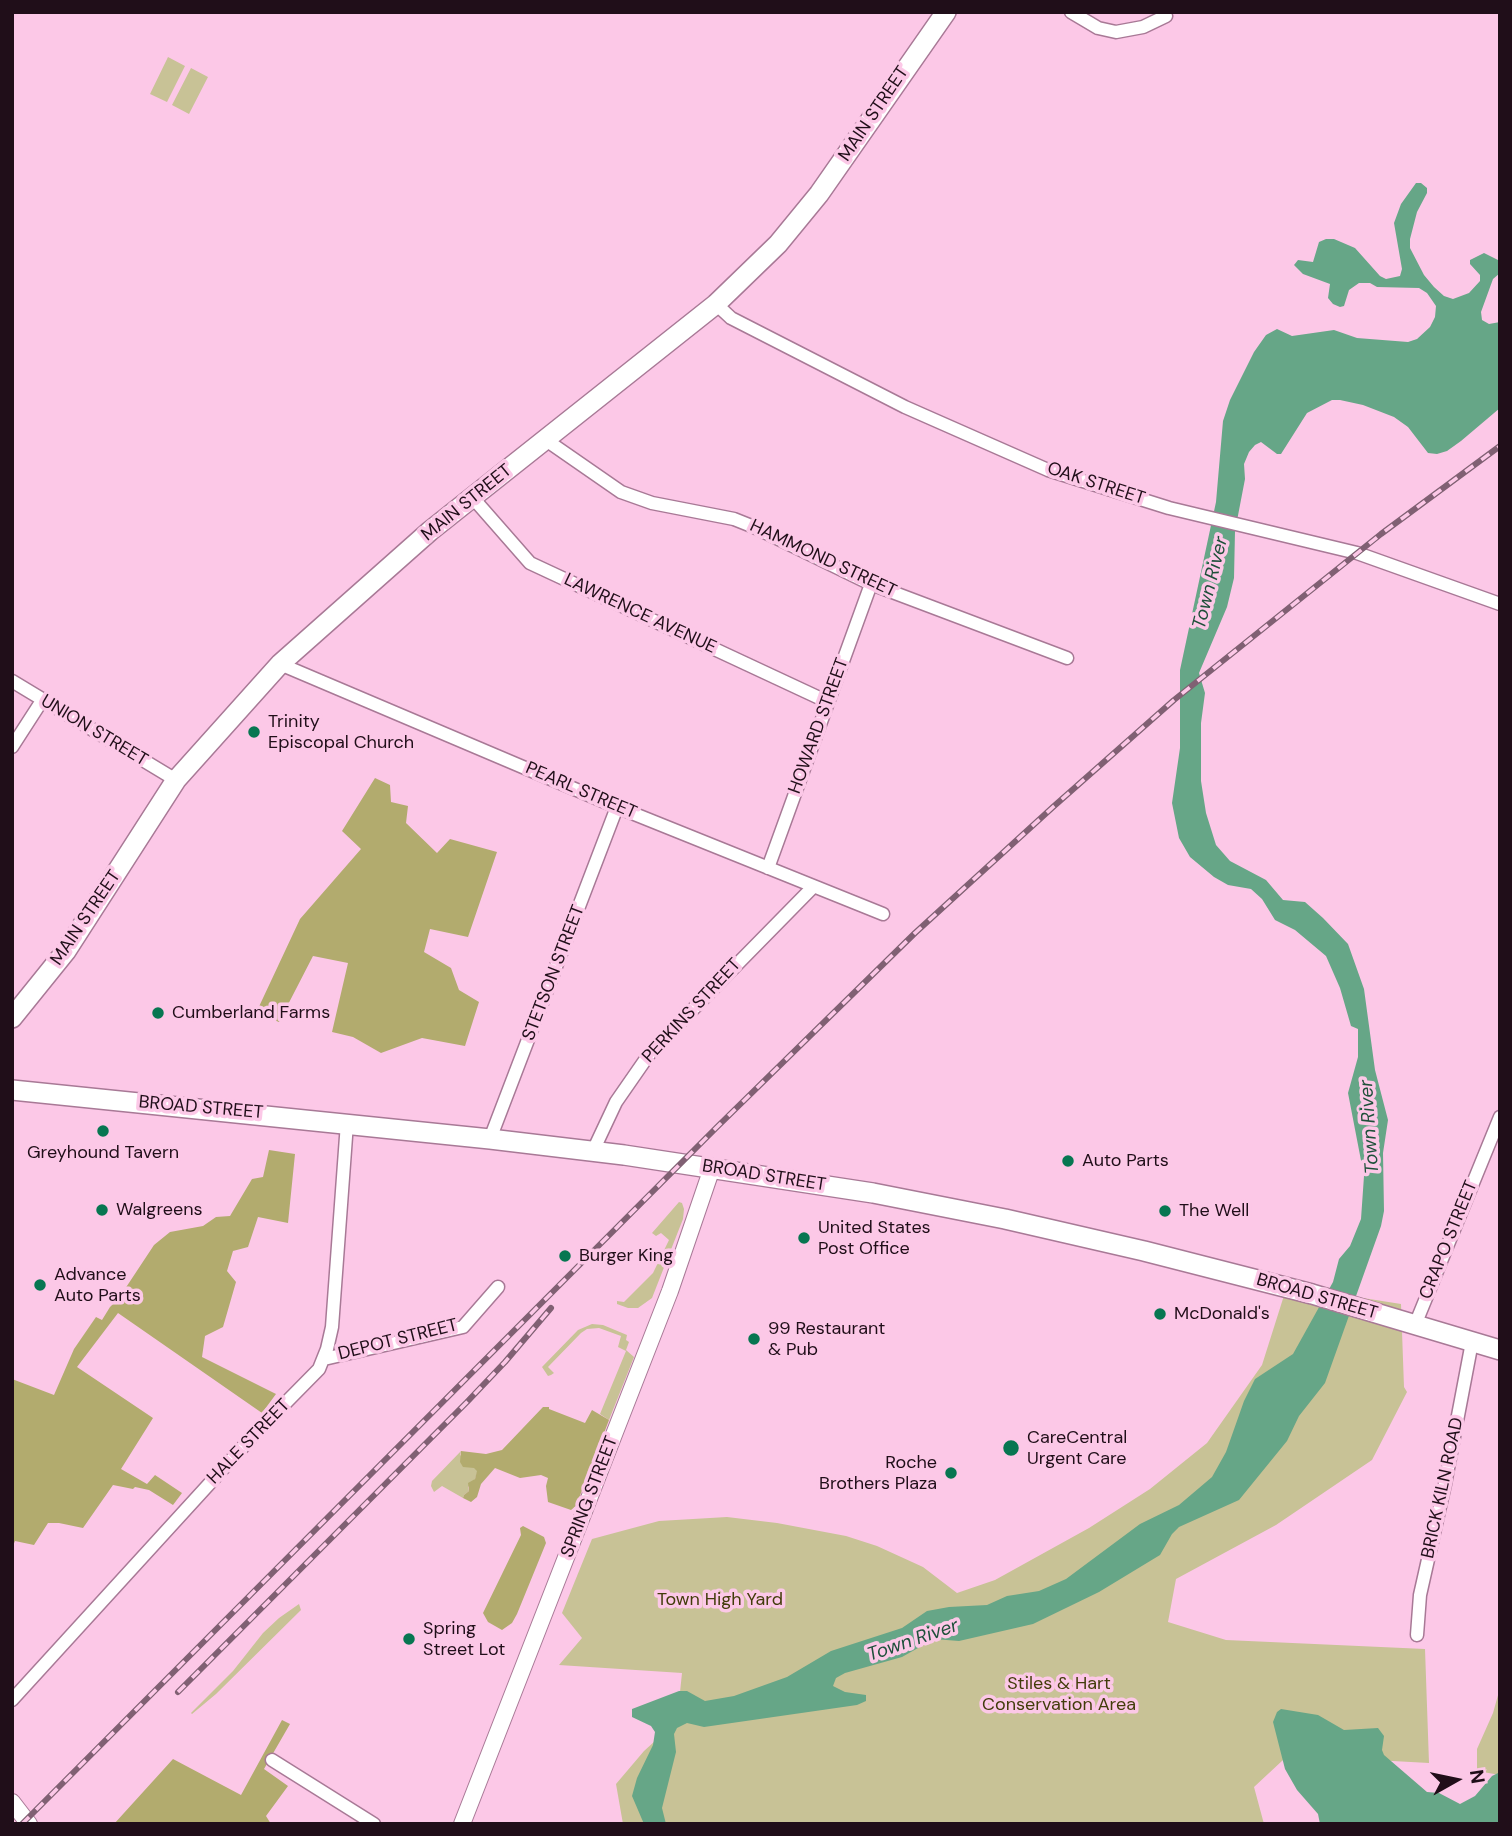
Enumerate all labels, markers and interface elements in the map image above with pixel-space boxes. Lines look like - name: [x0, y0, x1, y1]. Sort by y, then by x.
- street label: MAIN STREET: [834, 62, 914, 166]
- street label: OAK STREET: [1044, 458, 1148, 510]
- street label: MAIN STREET: [418, 460, 516, 546]
- street label: HAMMOND STREET: [746, 516, 900, 602]
- water label: Town River: [1188, 534, 1234, 632]
- street label: LAWRENCE AVENUE: [560, 569, 720, 659]
- street label: HOWARD STREET: [784, 655, 854, 797]
- street label: UNION STREET: [37, 691, 151, 771]
- place label: Trinity Episcopal Church: [268, 711, 414, 754]
- marker: Trinity Episcopal Church: [246, 724, 262, 740]
- street label: PEARL STREET: [522, 758, 640, 824]
- street label: MAIN STREET: [46, 866, 126, 970]
- street label: STETSON STREET: [518, 902, 590, 1044]
- street label: PERKINS STREET: [638, 954, 746, 1068]
- place label: Cumberland Farms: [172, 1002, 330, 1024]
- marker: Cumberland Farms: [150, 1005, 166, 1021]
- water label: Town River: [1355, 1079, 1385, 1175]
- street label: BROAD STREET: [138, 1092, 264, 1124]
- marker: Greyhound Tavern: [95, 1123, 111, 1139]
- place label: Greyhound Tavern: [27, 1142, 179, 1164]
- place label: Auto Parts: [1082, 1150, 1169, 1172]
- marker: Auto Parts: [1060, 1153, 1076, 1169]
- street label: BROAD STREET: [701, 1156, 827, 1196]
- street label: CRAPO STREET: [1415, 1178, 1483, 1302]
- place label: Walgreens: [116, 1199, 203, 1221]
- place label: The Well: [1179, 1200, 1249, 1222]
- marker: Walgreens: [94, 1202, 110, 1218]
- marker: The Well: [1157, 1203, 1173, 1219]
- place label: United States Post Office: [818, 1217, 931, 1260]
- marker: United States Post Office: [796, 1230, 812, 1246]
- place label: Burger King: [579, 1245, 673, 1267]
- marker: Burger King: [557, 1248, 573, 1264]
- place label: Advance Auto Parts: [54, 1264, 141, 1306]
- street label: BROAD STREET: [1254, 1269, 1380, 1325]
- marker: Advance Auto Parts: [32, 1277, 48, 1293]
- place label: McDonald's: [1174, 1303, 1270, 1325]
- marker: McDonald's: [1152, 1306, 1168, 1322]
- street label: DEPOT STREET: [336, 1315, 460, 1365]
- place label: 99 Restaurant & Pub: [768, 1318, 885, 1360]
- marker: 99 Restaurant & Pub: [746, 1331, 762, 1347]
- street label: HALE STREET: [203, 1395, 295, 1489]
- street label: BRICK KILN ROAD: [1418, 1416, 1468, 1560]
- place label: CareCentral Urgent Care: [1027, 1427, 1127, 1470]
- street label: SPRING STREET: [557, 1433, 623, 1561]
- marker: CareCentral Urgent Care: [1001, 1438, 1021, 1458]
- place label: Roche Brothers Plaza: [819, 1452, 937, 1494]
- marker: Roche Brothers Plaza: [943, 1465, 959, 1481]
- park label: Town High Yard: [657, 1589, 783, 1611]
- water label: Town River: [865, 1615, 961, 1667]
- place label: Spring Street Lot: [423, 1618, 505, 1660]
- marker: Spring Street Lot: [401, 1631, 417, 1647]
- park label: Stiles & Hart Conservation Area: [982, 1673, 1136, 1716]
- north arrow: [1421, 1745, 1491, 1815]
- text: N: [1464, 1768, 1491, 1785]

